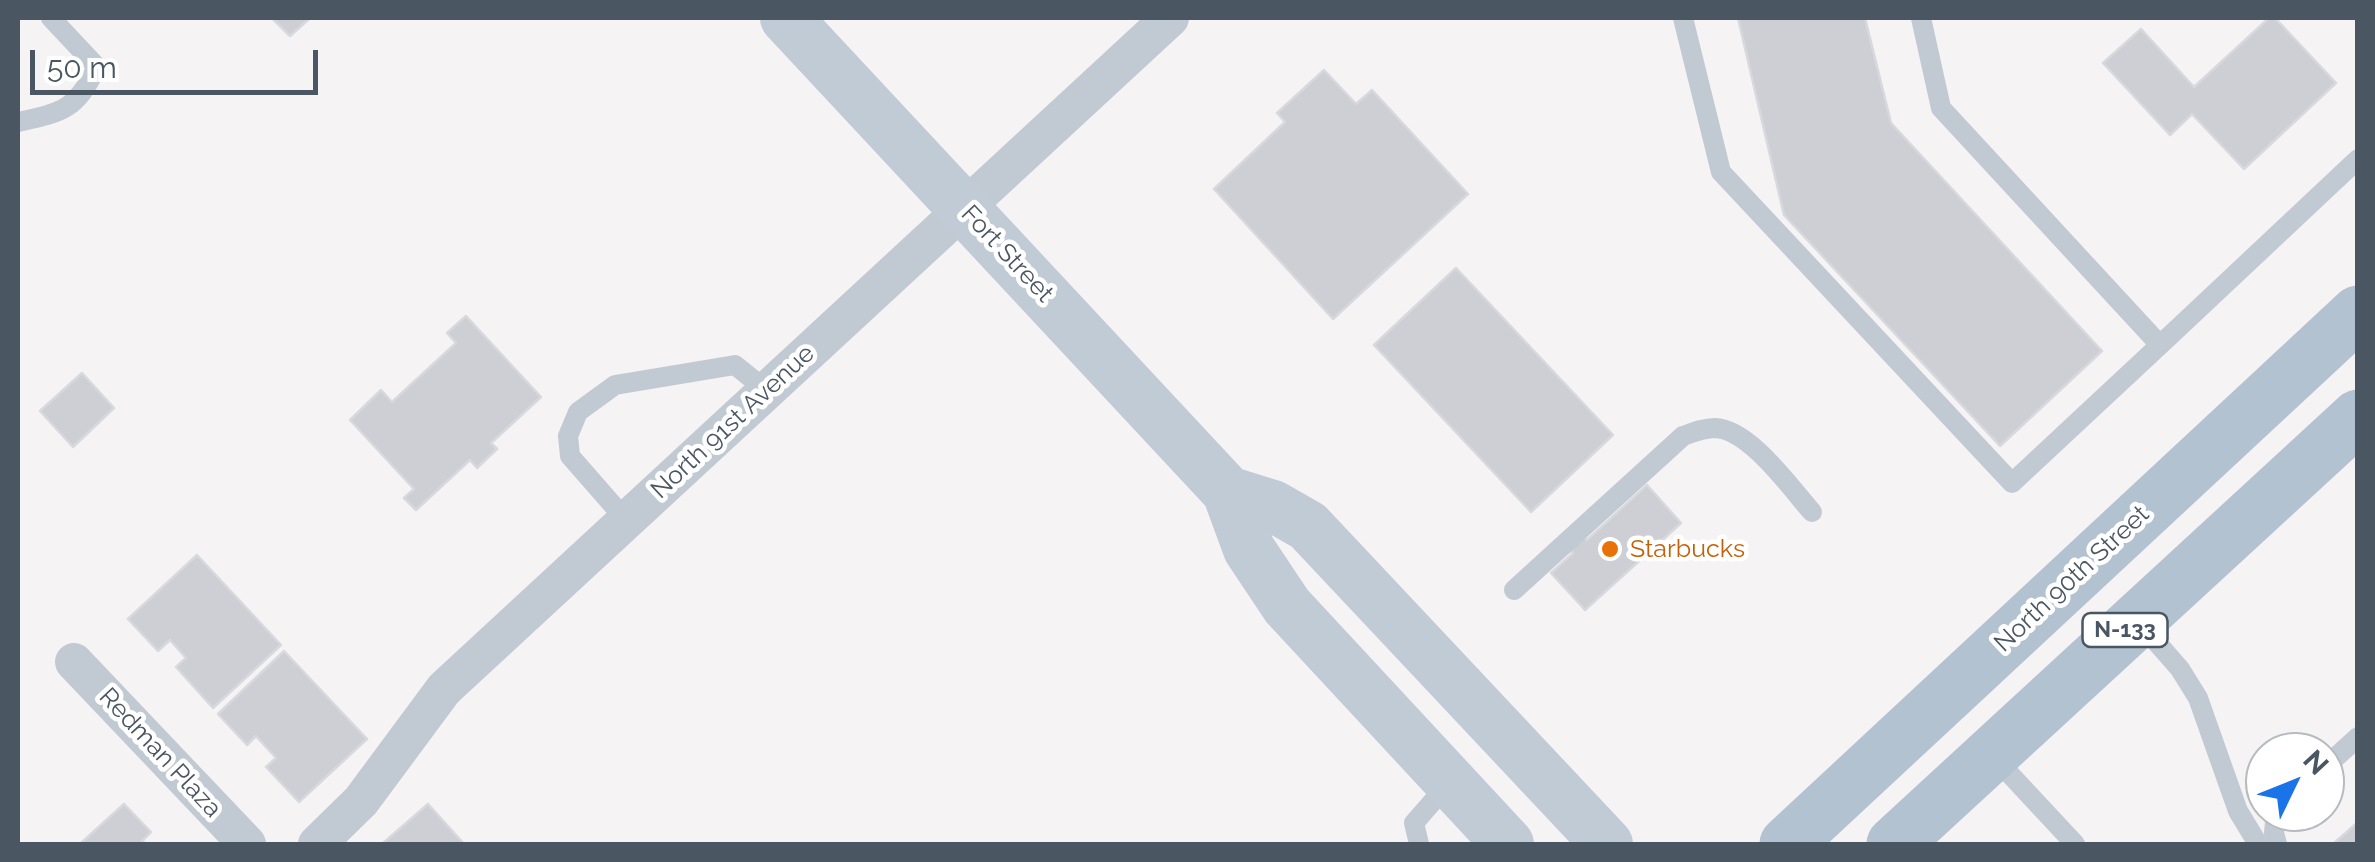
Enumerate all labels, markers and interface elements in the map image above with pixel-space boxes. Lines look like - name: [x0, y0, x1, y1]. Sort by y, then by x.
- scale bar: [35, 30, 322, 92]
- text: 50 m: [47, 50, 117, 85]
- street label: Fort Street: [955, 199, 1059, 309]
- street label: North 91st Avenue: [645, 339, 821, 505]
- street label: North 90th Street: [1988, 500, 2156, 658]
- place label: Starbucks: [1630, 534, 1745, 564]
- marker: Starbucks: [1599, 538, 1621, 560]
- road number: N-133: [2082, 613, 2168, 647]
- street label: Redman Plaza: [93, 682, 227, 824]
- north arrow: [2245, 732, 2345, 832]
- text: N: [2296, 743, 2335, 782]

